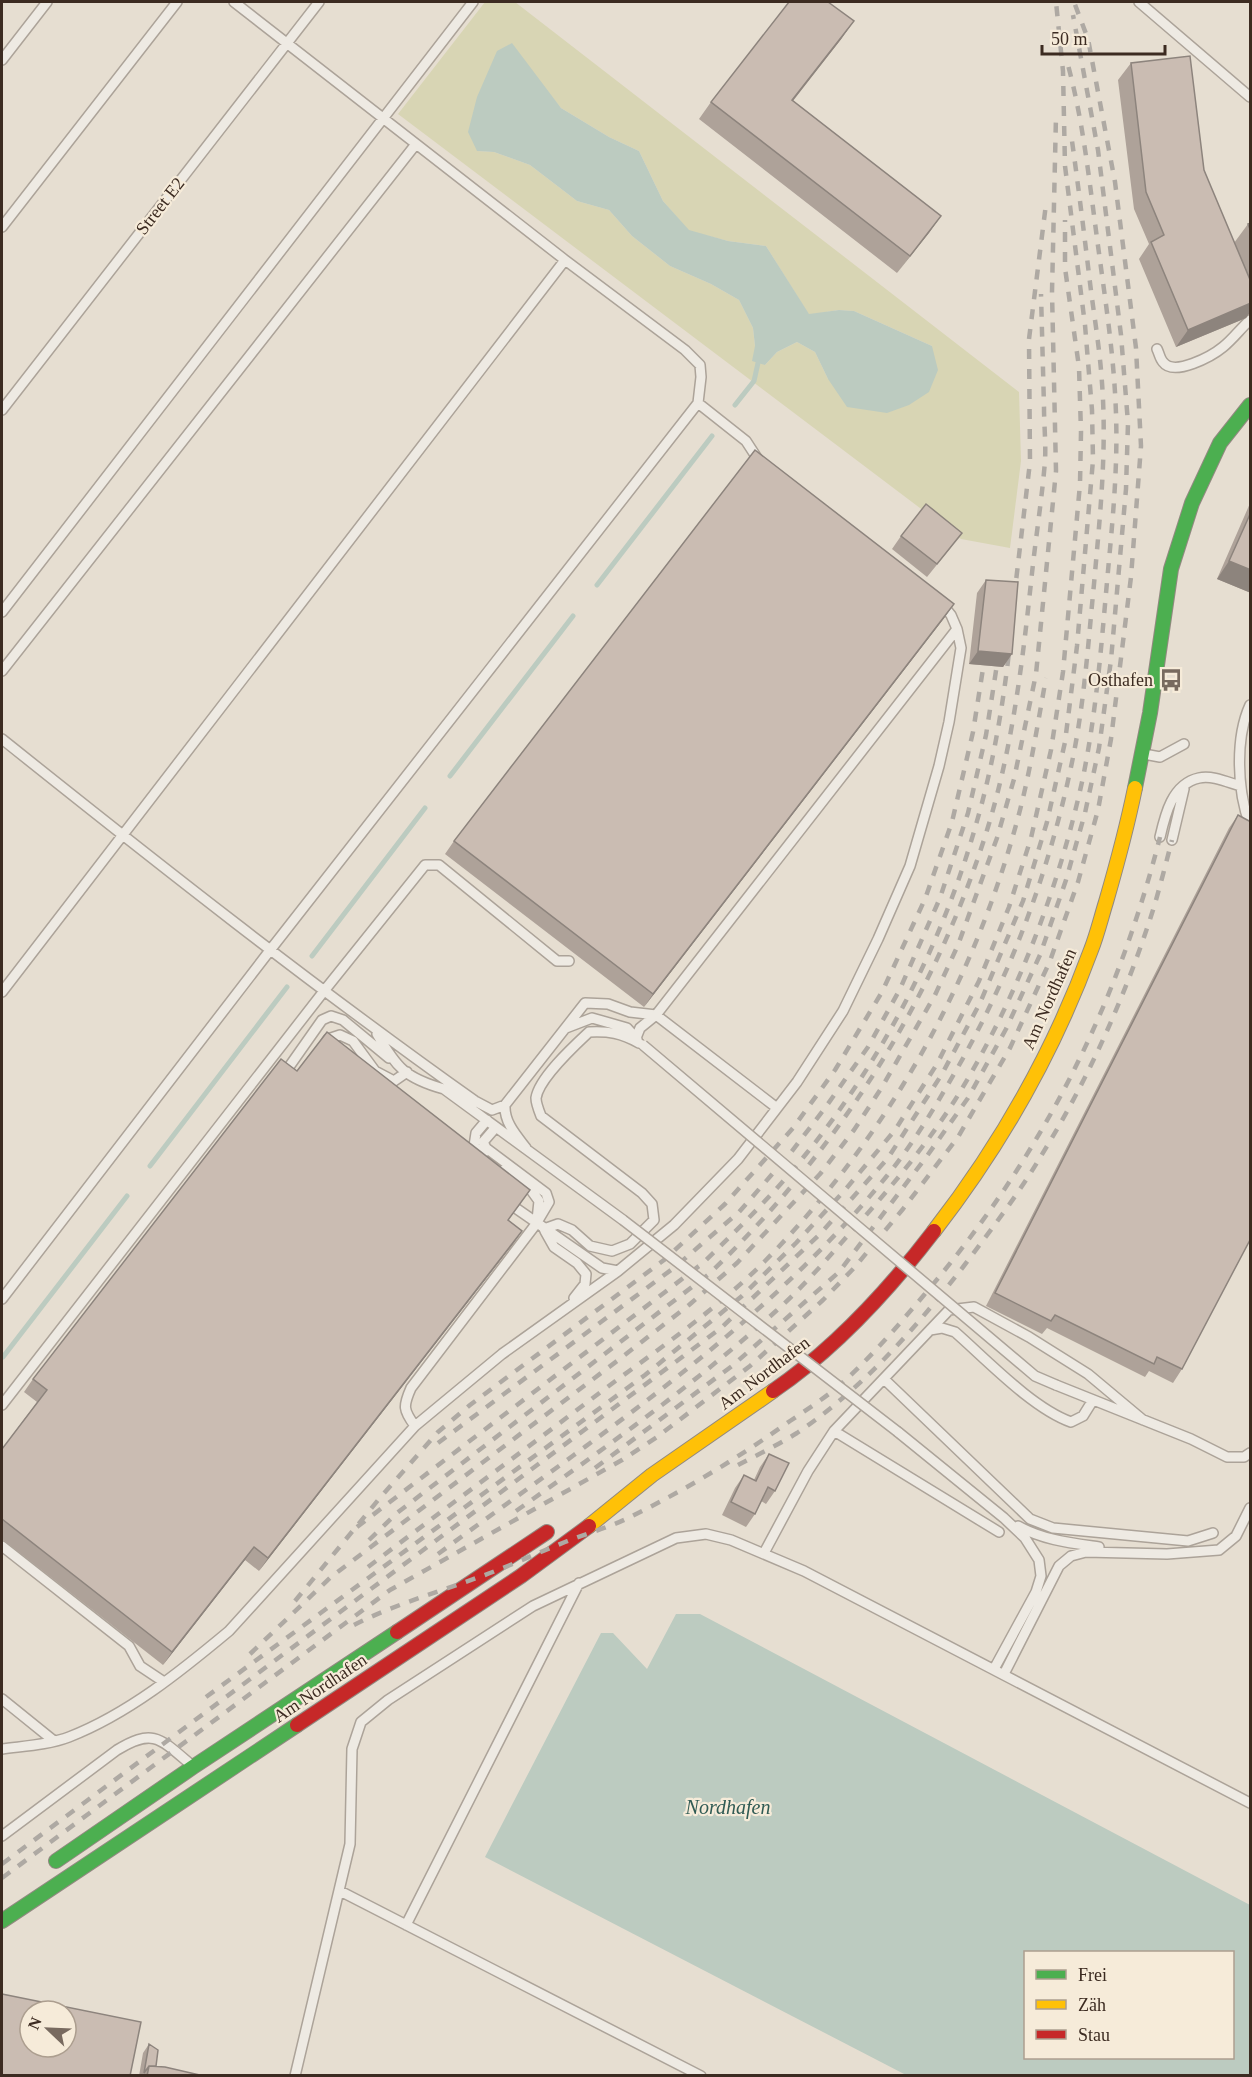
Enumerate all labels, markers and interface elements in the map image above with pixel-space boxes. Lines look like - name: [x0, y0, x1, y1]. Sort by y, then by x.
- scale bar: [1042, 18, 1165, 56]
- text: 50 m: [1051, 29, 1088, 49]
- street label: Street E2: [132, 174, 188, 238]
- bus stop icon: Osthafen: [1158, 667, 1184, 693]
- place label: Osthafen: [1088, 670, 1153, 690]
- street label: Am Nordhafen: [1018, 945, 1080, 1053]
- street label: Am Nordhafen: [715, 1332, 813, 1414]
- street label: Am Nordhafen: [269, 1649, 371, 1727]
- water label: Nordhafen: [685, 1796, 770, 1819]
- legend: [1024, 1951, 1234, 2059]
- text: Frei: [1078, 1965, 1107, 1985]
- text: Zäh: [1078, 1995, 1106, 2015]
- north arrow: [18, 1999, 78, 2059]
- text: N: [25, 2014, 45, 2032]
- text: Stau: [1078, 2025, 1110, 2045]

